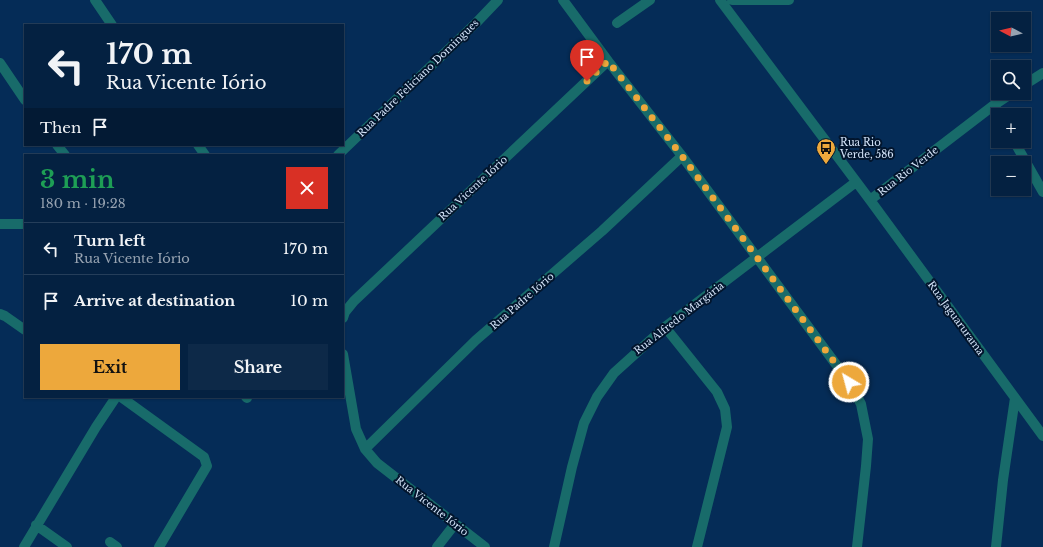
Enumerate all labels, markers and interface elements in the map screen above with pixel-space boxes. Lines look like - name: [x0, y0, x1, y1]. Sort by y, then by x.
- north arrow: [991, 12, 1031, 52]
- map controls: [991, 12, 1031, 196]
- street label: Rua Padre Feliciano Domingues: [355, 16, 482, 140]
- text: 170 m: [106, 37, 192, 72]
- icon: left: [40, 40, 92, 92]
- pin: [570, 40, 604, 81]
- icon: arrive: [576, 46, 598, 68]
- button: search: [991, 60, 1031, 100]
- text: Rua Vicente Iório: [106, 72, 266, 94]
- button: +: [991, 108, 1031, 148]
- icon: arrive: [89, 116, 111, 138]
- text: Then: [40, 118, 81, 137]
- place label: Rua Rio Verde, 586: [839, 136, 894, 161]
- bus stop icon: Rua Rio Verde, 586: [815, 137, 837, 165]
- street label: Rua Rio Verde: [875, 143, 941, 199]
- street label: Rua Vicente Iório: [436, 153, 510, 223]
- button: −: [991, 156, 1031, 196]
- text: 3 min: [40, 165, 114, 194]
- button: close: [286, 167, 328, 209]
- text: 180 m · 19:28: [40, 195, 126, 212]
- text: Turn left: [74, 231, 145, 250]
- icon: left: [40, 238, 62, 260]
- text: 170 m: [283, 239, 328, 258]
- text: Rua Vicente Iório: [74, 250, 190, 267]
- street label: Rua Padre Iório: [487, 269, 557, 332]
- street label: Rua Jaguarurama: [925, 278, 987, 358]
- street label: Rua Alfredo Margária: [631, 279, 727, 357]
- icon: arrive: [40, 290, 62, 312]
- text: Arrive at destination: [74, 291, 235, 310]
- text: 10 m: [290, 291, 328, 310]
- button: Exit: [40, 344, 180, 390]
- button: Share: [188, 344, 328, 390]
- position arrow: [828, 361, 870, 403]
- street label: Rua Vicente Iório: [393, 473, 471, 539]

